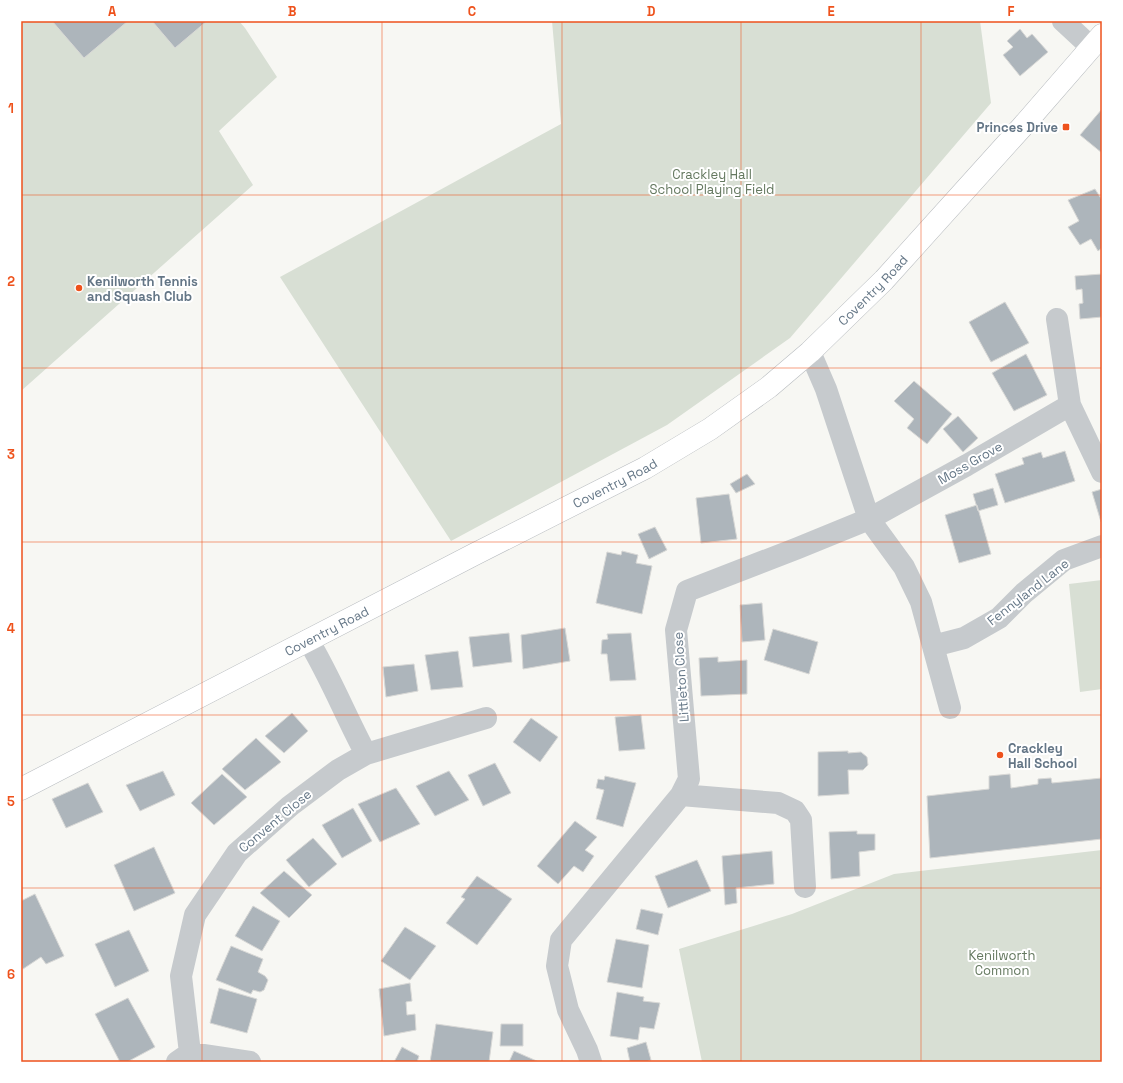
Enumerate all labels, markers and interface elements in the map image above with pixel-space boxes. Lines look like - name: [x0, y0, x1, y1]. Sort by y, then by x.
- text: A: [108, 3, 117, 20]
- text: B: [288, 3, 297, 20]
- text: C: [468, 3, 476, 20]
- text: D: [647, 3, 656, 20]
- text: E: [827, 3, 835, 20]
- text: F: [1008, 3, 1015, 20]
- text: 1: [8, 100, 14, 117]
- place label: Princes Drive: [977, 119, 1058, 136]
- marker: Princes Drive: [1061, 122, 1071, 132]
- park label: Crackley Hall School Playing Field: [650, 166, 774, 198]
- street label: Coventry Road: [834, 251, 911, 329]
- text: 2: [7, 273, 15, 290]
- place label: Kenilworth Tennis and Squash Club: [87, 273, 198, 305]
- marker: Kenilworth Tennis and Squash Club: [74, 283, 84, 293]
- street label: Moss Grove: [935, 438, 1005, 488]
- text: 3: [7, 446, 15, 463]
- street label: Coventry Road: [570, 454, 660, 512]
- street label: Fennyland Lane: [984, 555, 1072, 629]
- street label: Coventry Road: [282, 602, 371, 660]
- text: 4: [7, 620, 15, 637]
- street label: Littleton Close: [669, 631, 693, 723]
- place label: Crackley Hall School: [1008, 740, 1077, 772]
- marker: Crackley Hall School: [995, 750, 1005, 760]
- street label: Convent Close: [235, 786, 315, 856]
- text: 5: [7, 793, 15, 810]
- park label: Kenilworth Common: [969, 947, 1035, 979]
- text: 6: [7, 966, 15, 983]

